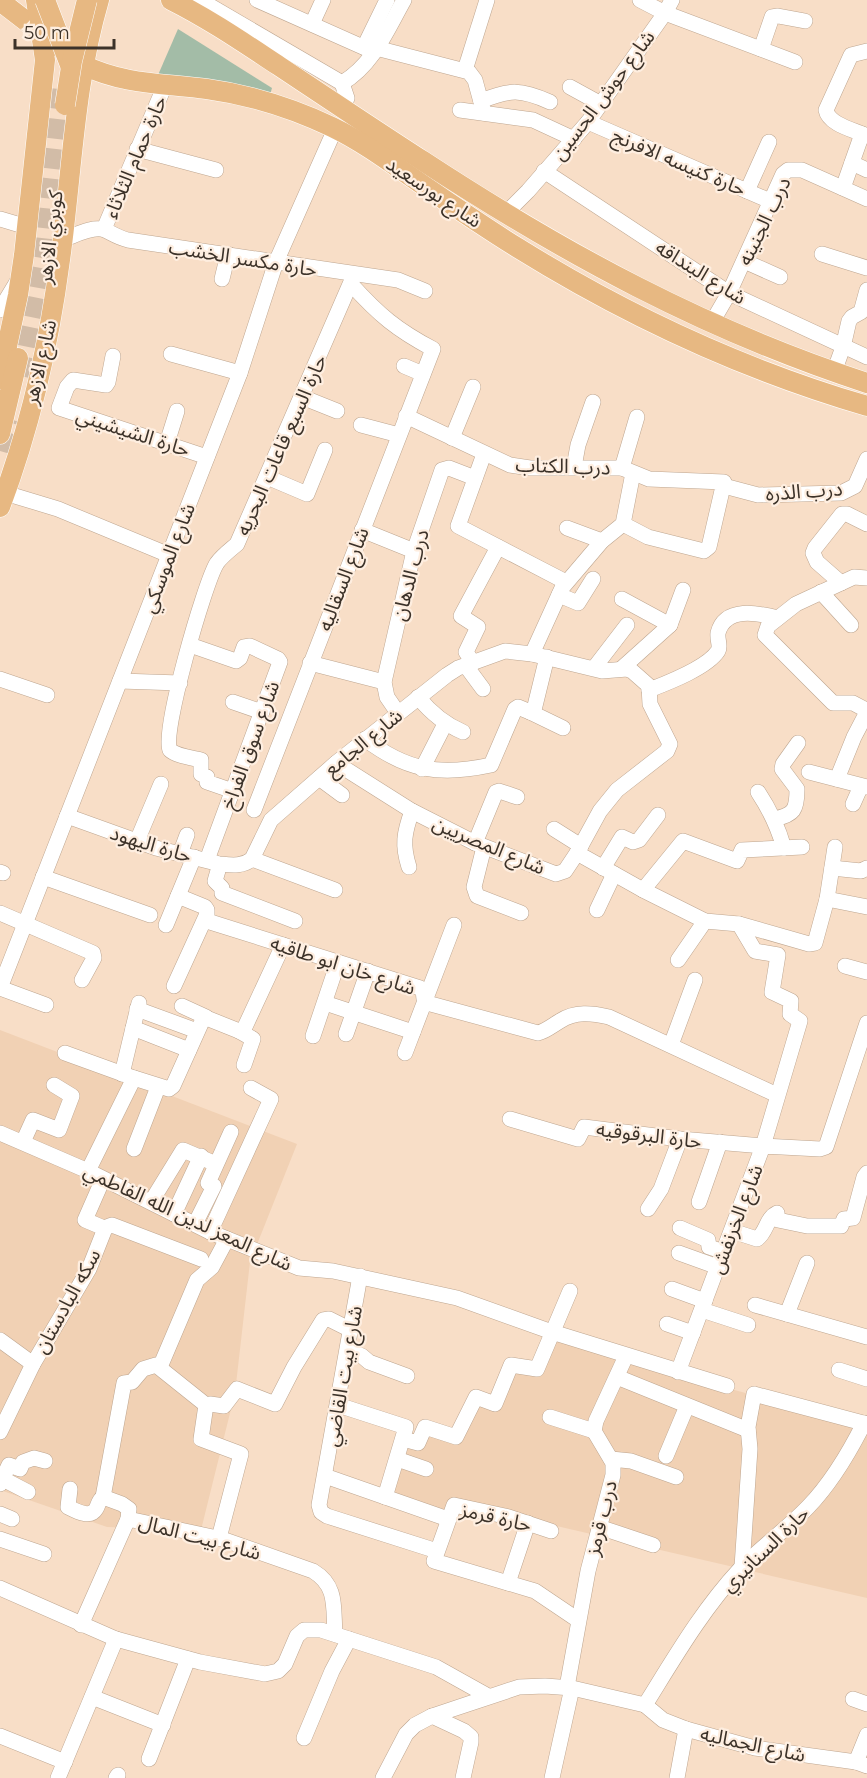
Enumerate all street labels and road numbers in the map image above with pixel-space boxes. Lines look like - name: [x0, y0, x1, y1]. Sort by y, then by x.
- street label: شارع حوش الحسين: [546, 25, 662, 167]
- street label: حارة حمام الثلاثاء: [98, 92, 174, 223]
- street label: حارة كنيسه الافرنج: [607, 123, 750, 204]
- street label: شارع بورسعيد: [380, 151, 486, 235]
- street label: درب الجنينه: [732, 173, 796, 269]
- street label: كوبري الازهر: [32, 188, 71, 286]
- street label: حارة مكسر الخشب: [167, 234, 319, 282]
- street label: شارع البنداقه: [650, 235, 751, 312]
- street label: شارع الازهر: [18, 317, 64, 409]
- street label: حارة السبع قاعات البحريه: [230, 351, 334, 540]
- street label: حارة الشيشيني: [72, 402, 193, 465]
- street label: درب الكتاب: [515, 452, 611, 480]
- street label: درب الذره: [765, 476, 843, 506]
- street label: شارع الموسكي: [136, 500, 203, 618]
- street label: شارع السقاليه: [312, 524, 377, 635]
- street label: درب الدهان: [386, 527, 434, 623]
- street label: شارع سوق الفراخ: [216, 678, 287, 814]
- street label: شارع الجامع: [319, 703, 409, 783]
- street label: شارع المصريين: [428, 810, 549, 882]
- street label: حارة اليهود: [107, 820, 195, 868]
- street label: شارع خان ابو طاقيه: [267, 930, 419, 1003]
- street label: حارة البرقوقيه: [595, 1117, 703, 1153]
- street label: شارع المعز لدين الله الفاطمي: [78, 1158, 296, 1279]
- street label: شارع الخرنفش: [704, 1161, 771, 1278]
- street label: سكه البادستان: [28, 1245, 106, 1357]
- street label: شارع بيت القاضي: [319, 1304, 371, 1449]
- street label: درب قرمز: [580, 1478, 622, 1559]
- street label: حارة قرمز: [457, 1497, 534, 1537]
- street label: حارة السنانيري: [716, 1501, 817, 1600]
- street label: شارع بيت المال: [136, 1509, 264, 1568]
- street label: شارع الجماليه: [698, 1721, 808, 1770]

